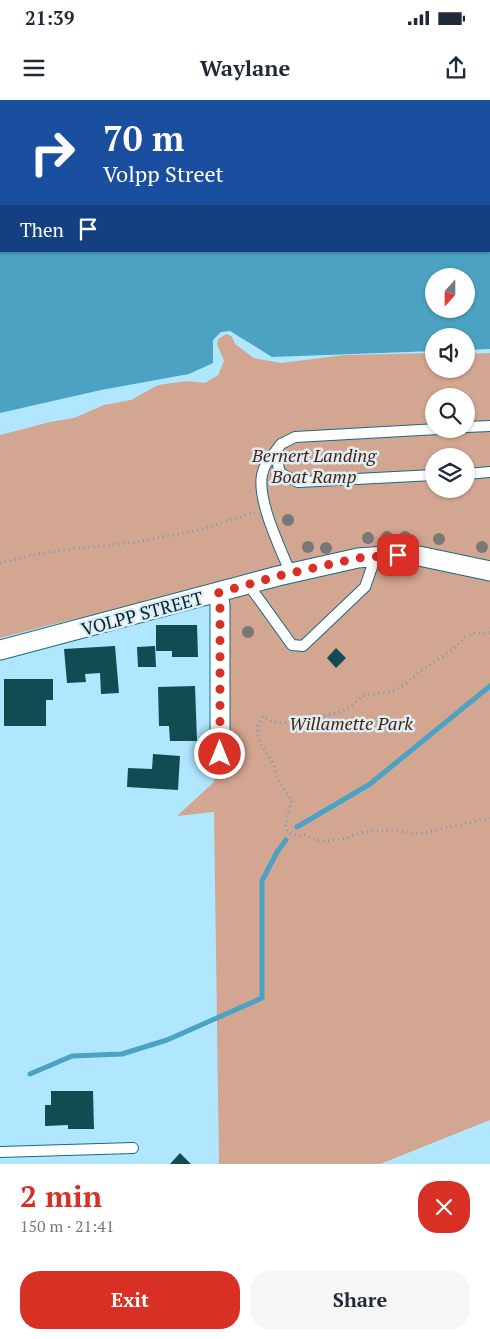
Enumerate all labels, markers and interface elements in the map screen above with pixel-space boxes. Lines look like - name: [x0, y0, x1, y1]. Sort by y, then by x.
- text: 21:39: [25, 5, 74, 30]
- text: Waylane: [200, 53, 290, 82]
- icon: menu: [20, 54, 48, 82]
- icon: share: [442, 54, 470, 82]
- text: 70 m: [103, 115, 184, 161]
- icon: right: [20, 120, 85, 185]
- text: Volpp Street: [103, 159, 224, 188]
- icon: arrive: [74, 215, 102, 243]
- text: Then: [20, 217, 64, 242]
- north arrow: [425, 268, 475, 318]
- map controls: [425, 268, 475, 498]
- button: sound: [425, 328, 475, 378]
- button: search: [425, 388, 475, 438]
- park label: Bernert Landing Boat Ramp: [251, 443, 377, 488]
- button: layers: [425, 448, 475, 498]
- pin: [377, 534, 419, 576]
- icon: arrive: [384, 541, 412, 569]
- street label: VOLPP STREET: [79, 585, 205, 641]
- park label: Willamette Park: [289, 711, 413, 735]
- position arrow: [193, 727, 245, 779]
- text: 2 min: [20, 1176, 102, 1216]
- button: close: [418, 1181, 470, 1233]
- text: 150 m · 21:41: [20, 1215, 114, 1237]
- button: Exit: [20, 1271, 240, 1329]
- button: Share: [250, 1271, 470, 1329]

